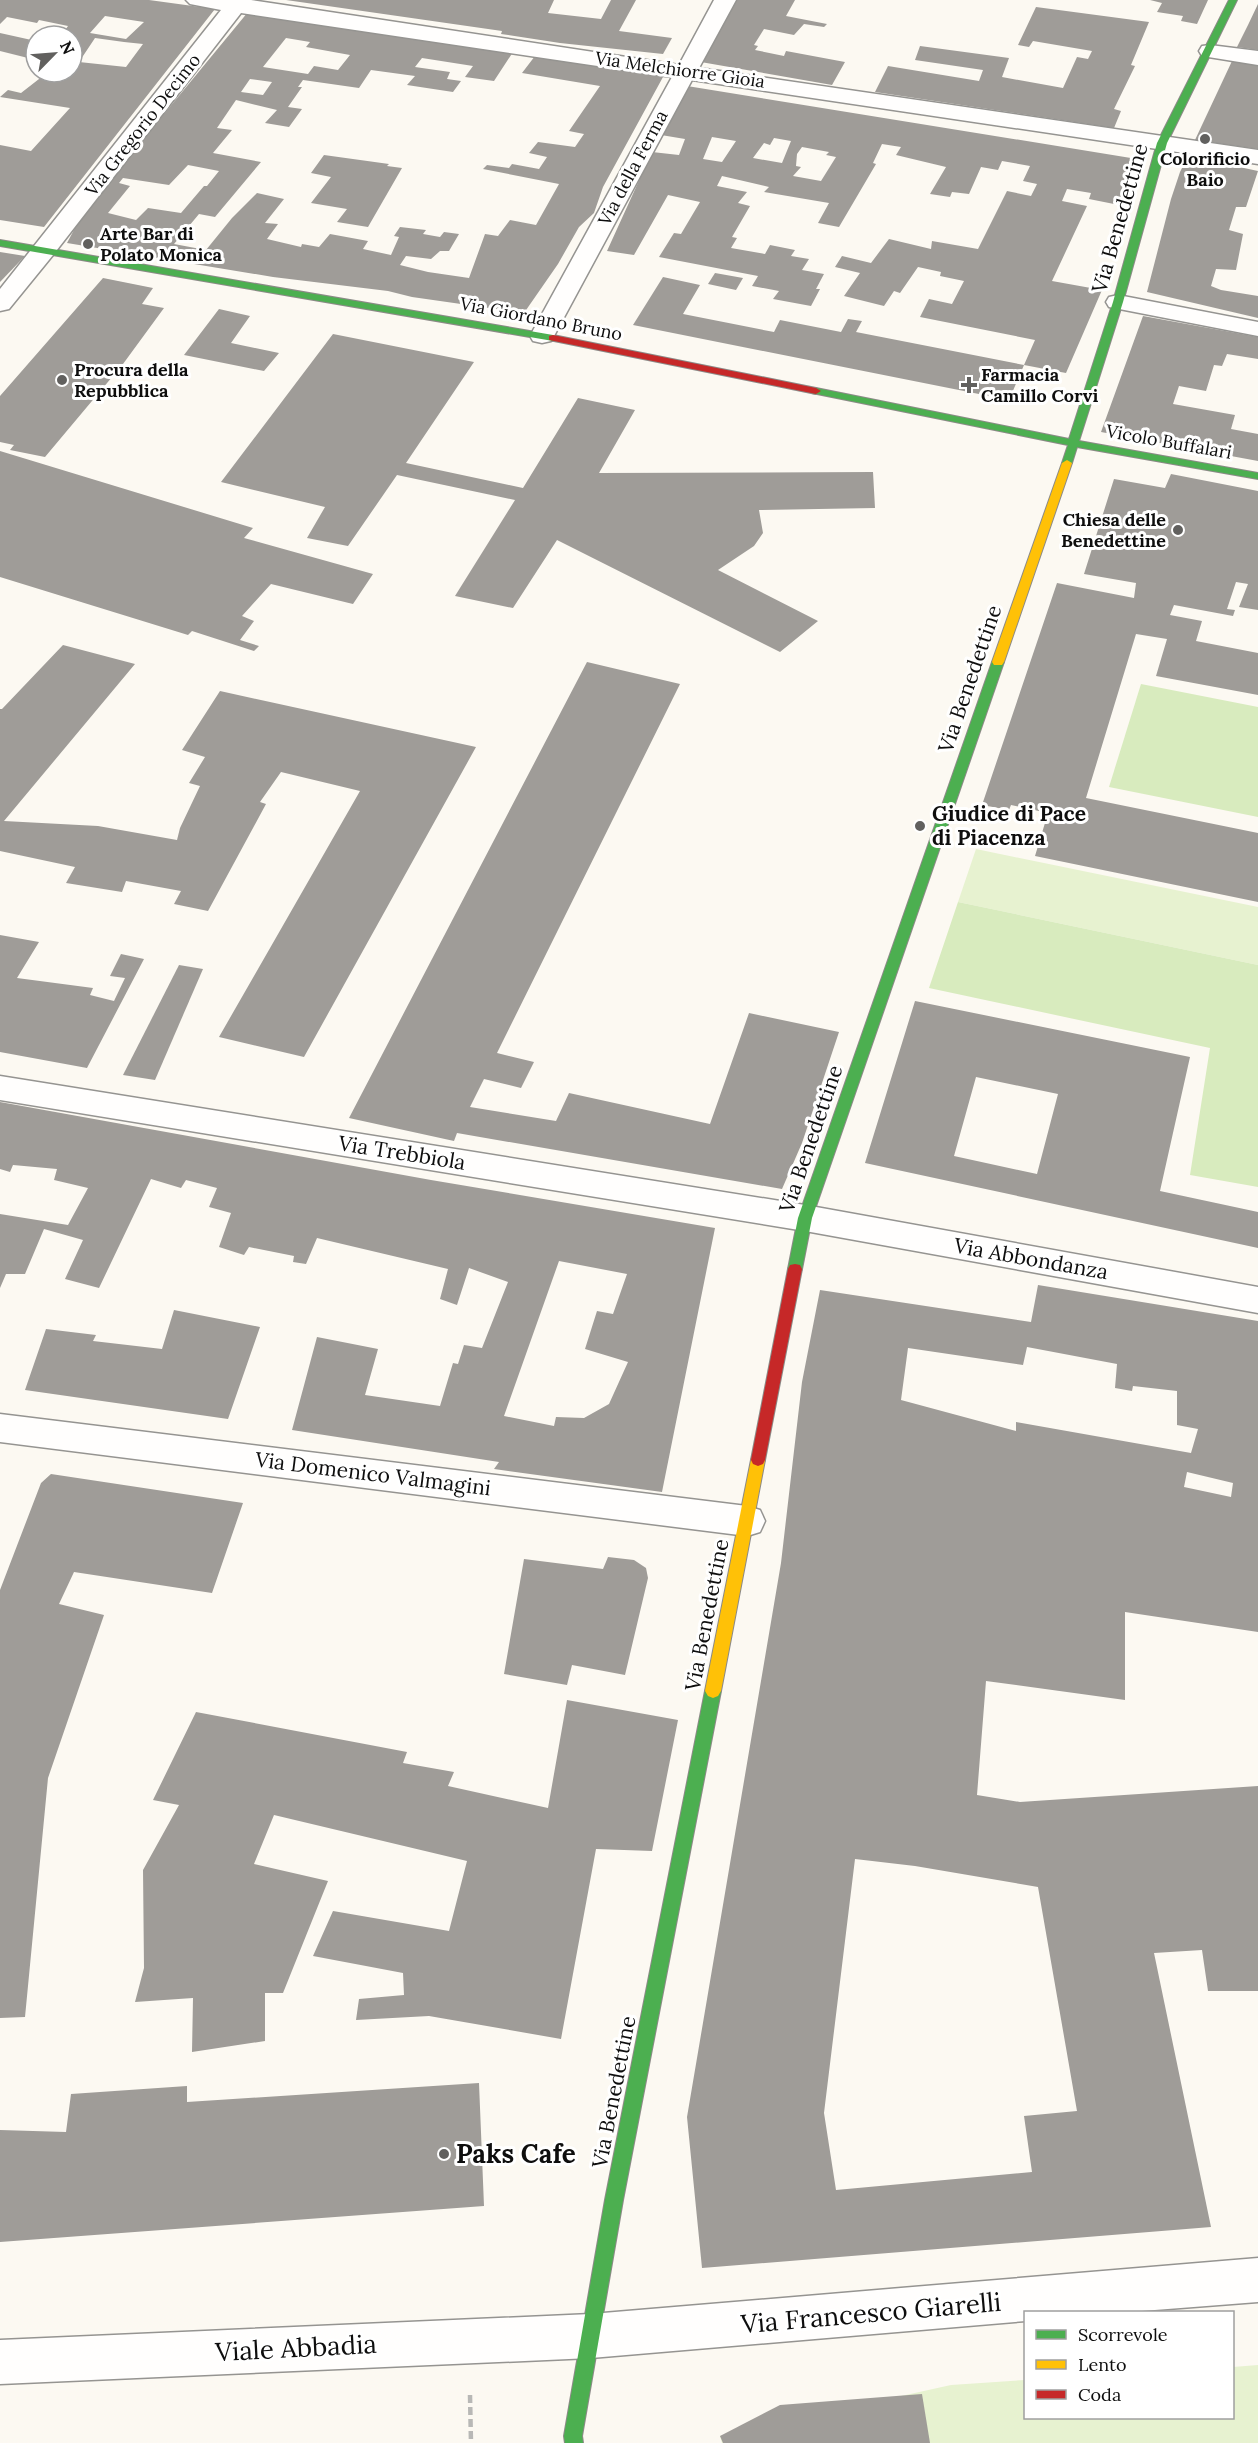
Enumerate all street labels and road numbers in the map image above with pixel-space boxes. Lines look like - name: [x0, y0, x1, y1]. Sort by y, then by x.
- street label: Via Melchiorre Gioia: [593, 46, 766, 93]
- street label: Via Gregorio Decimo: [79, 49, 205, 201]
- street label: Via della Ferma: [592, 106, 673, 230]
- street label: Via Benedettine: [1085, 140, 1154, 297]
- street label: Via Giordano Bruno: [457, 291, 624, 346]
- street label: Vicolo Buffalari: [1103, 419, 1234, 464]
- street label: Via Benedettine: [931, 601, 1007, 757]
- street label: Via Benedettine: [772, 1061, 848, 1217]
- street label: Via Trebbiola: [336, 1129, 468, 1176]
- street label: Via Abbondanza: [951, 1231, 1110, 1285]
- street label: Via Domenico Valmagini: [253, 1446, 493, 1501]
- street label: Via Benedettine: [678, 1537, 734, 1694]
- street label: Via Benedettine: [585, 2014, 641, 2171]
- street label: Via Francesco Giarelli: [738, 2285, 1002, 2340]
- street label: Viale Abbadia: [213, 2327, 378, 2368]

